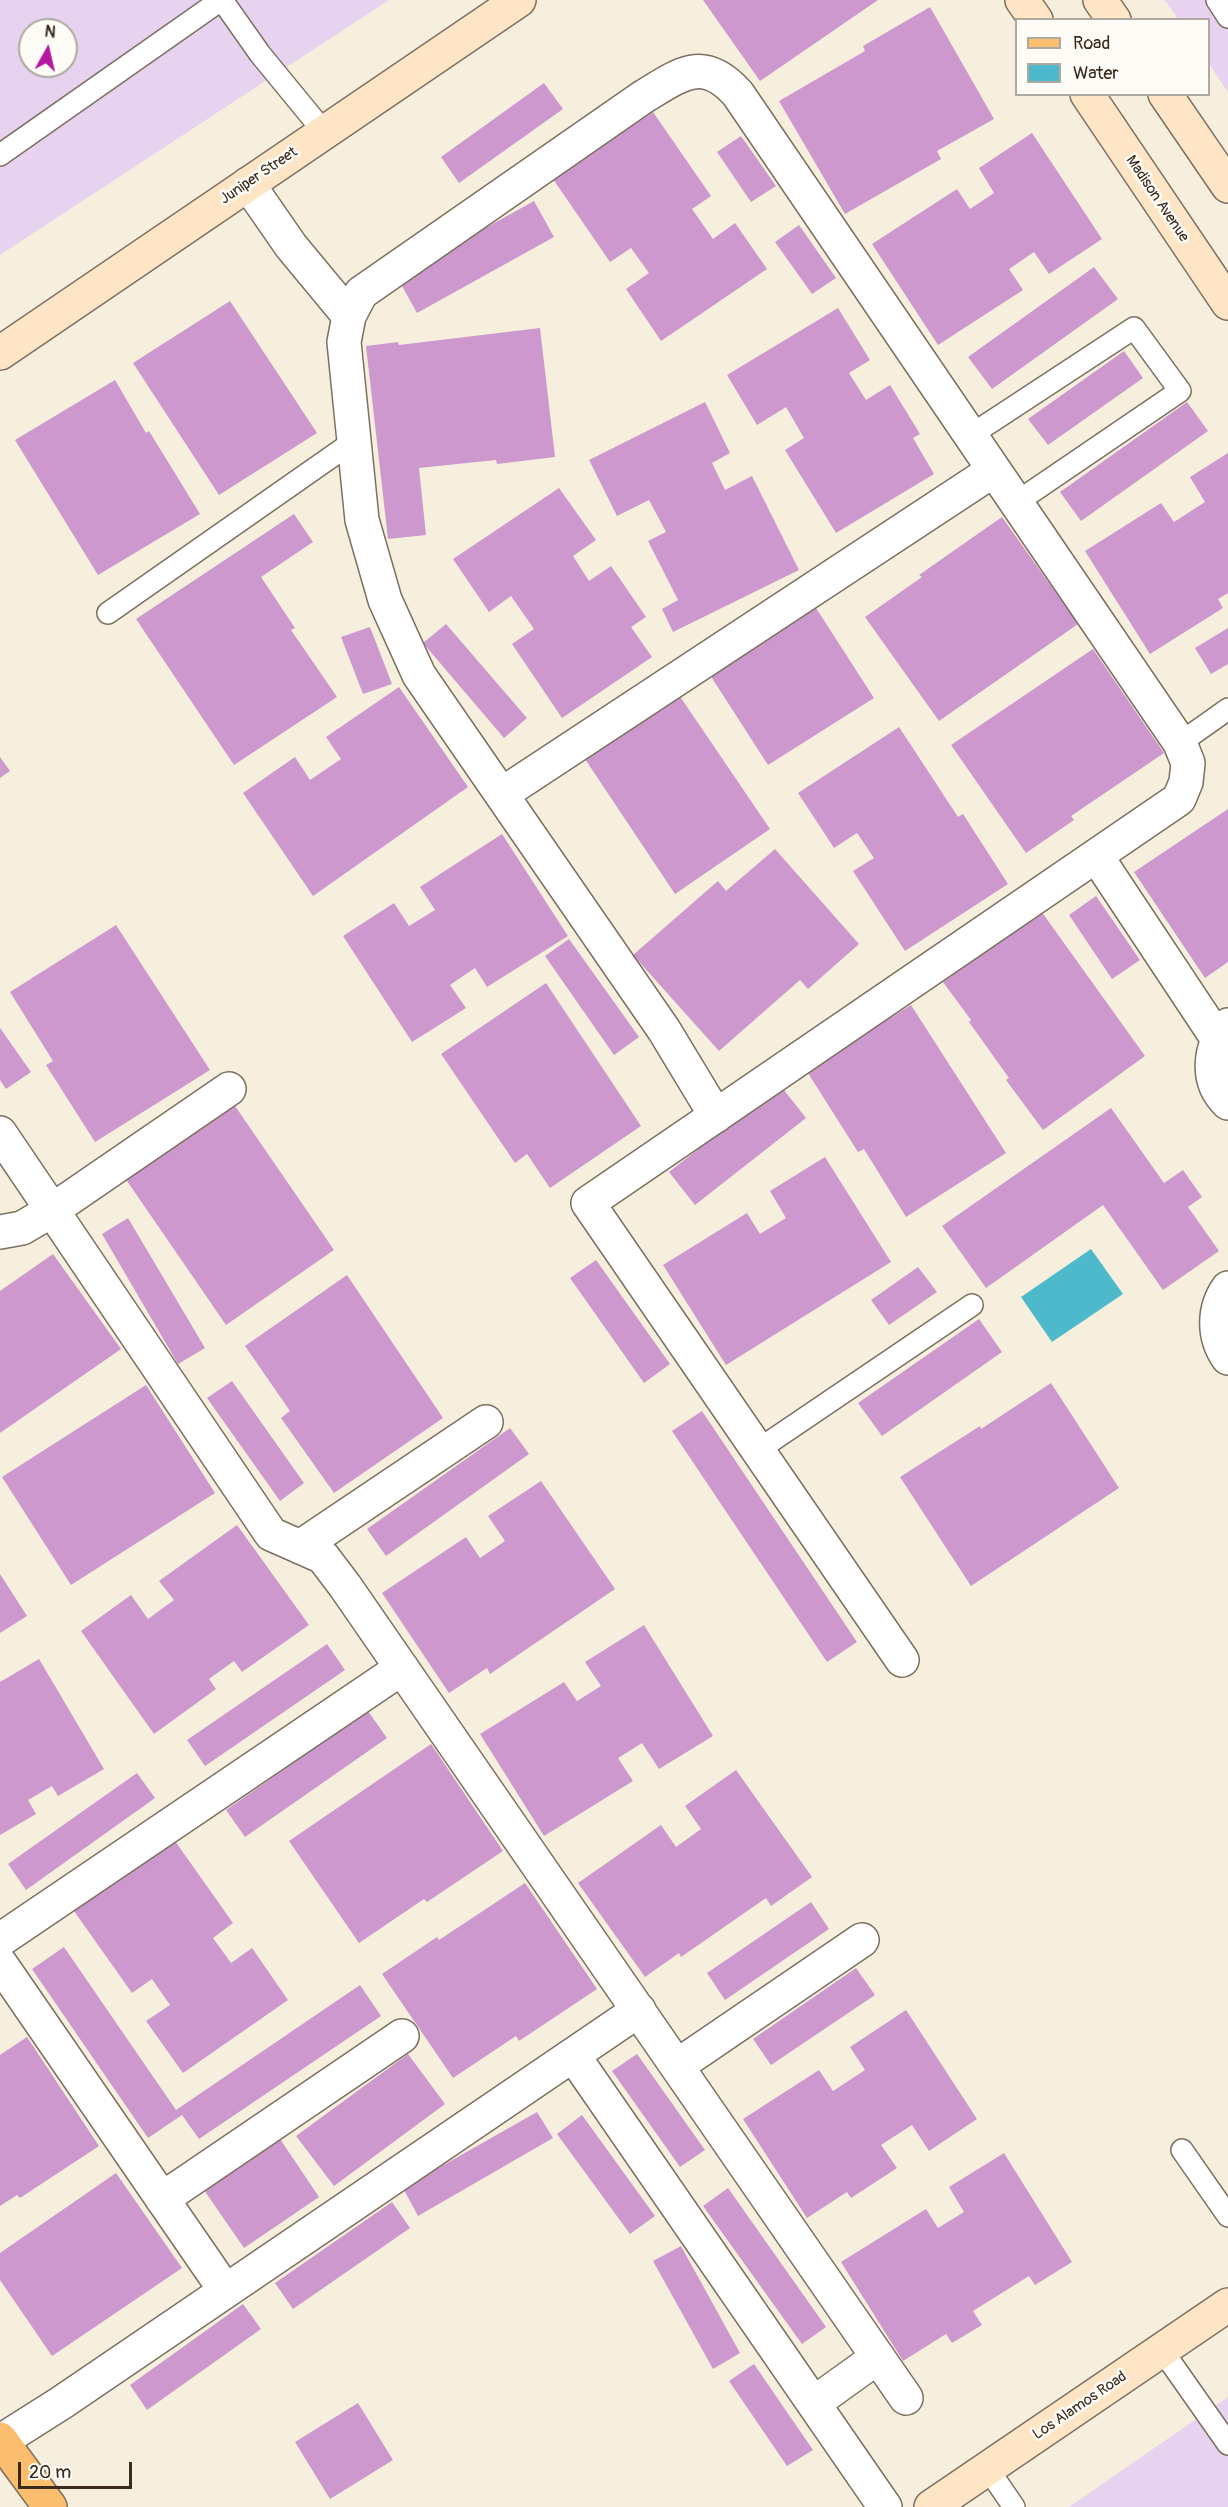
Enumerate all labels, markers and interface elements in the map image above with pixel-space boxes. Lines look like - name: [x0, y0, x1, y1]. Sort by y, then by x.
- north arrow: [18, 18, 78, 78]
- legend: [1015, 18, 1210, 96]
- text: N: [43, 21, 57, 43]
- text: Road: [1073, 32, 1110, 55]
- text: Water: [1073, 62, 1119, 85]
- street label: Juniper Street: [217, 143, 301, 209]
- street label: Madison Avenue: [1122, 152, 1192, 246]
- street label: Los Alamos Road: [1030, 2368, 1130, 2444]
- scale bar: [21, 2450, 135, 2488]
- text: 20 m: [29, 2461, 71, 2484]

